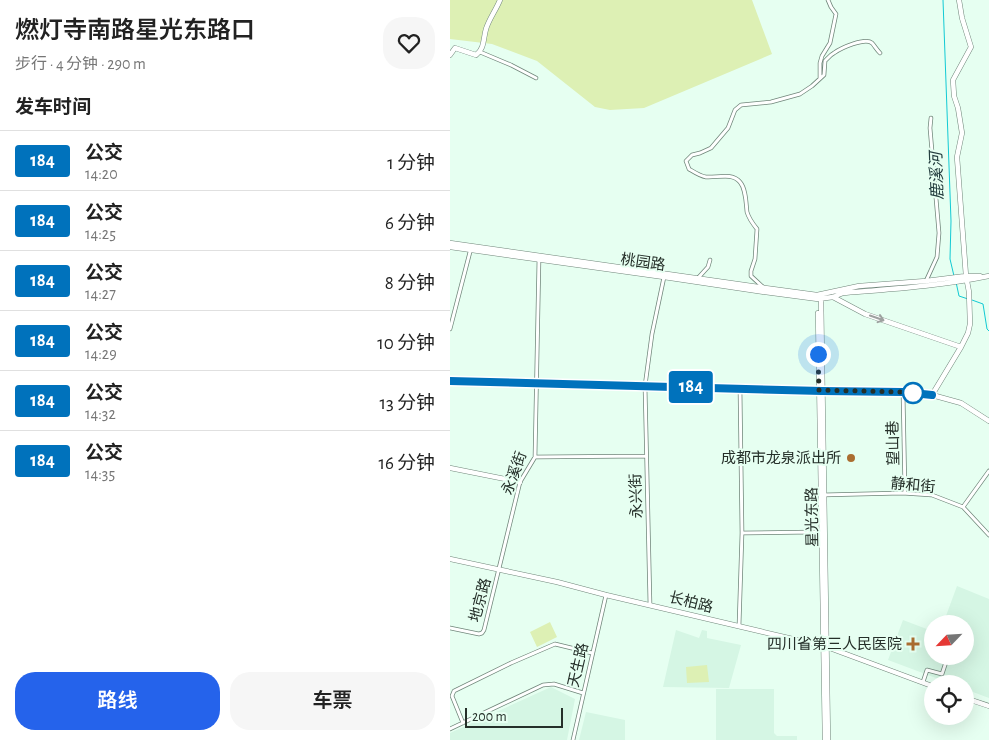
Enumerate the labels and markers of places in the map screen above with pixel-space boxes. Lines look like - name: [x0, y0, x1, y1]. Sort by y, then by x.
- unlabelled marker: [902, 382, 924, 404]
- place label: 成都市龙泉派出所: [721, 449, 841, 466]
- marker: 成都市龙泉派出所: [845, 452, 857, 464]
- place label: 四川省第三人民医院: [767, 636, 902, 652]
- marker: 四川省第三人民医院: [906, 637, 920, 651]

